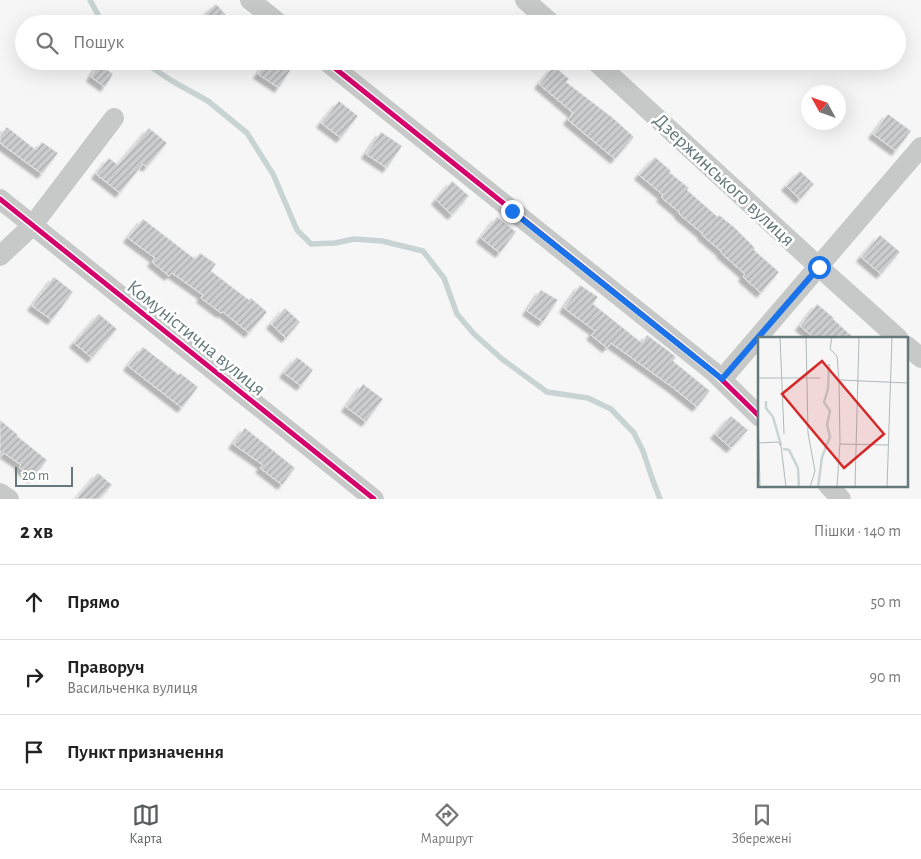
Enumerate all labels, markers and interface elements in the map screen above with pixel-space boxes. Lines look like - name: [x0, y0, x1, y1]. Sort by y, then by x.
- search box: [15, 15, 906, 70]
- icon: search: [33, 29, 61, 57]
- text: Пошук: [73, 33, 124, 52]
- north arrow: [801, 85, 846, 130]
- street label: Дзержинського вулиця: [650, 110, 798, 250]
- route end: [501, 200, 524, 223]
- route start: [808, 256, 831, 279]
- street label: Комуністична вулиця: [123, 276, 269, 400]
- inset map: [758, 337, 908, 487]
- scale bar: [15, 464, 72, 487]
- text: 20 m: [22, 469, 49, 483]
- text: 2 хв: [20, 521, 53, 542]
- text: Пішки · 140 m: [814, 523, 901, 539]
- icon: ahead: [20, 588, 48, 616]
- text: Прямо: [67, 593, 120, 612]
- text: 50 m: [870, 594, 901, 610]
- text: Праворуч: [67, 658, 145, 677]
- icon: right: [20, 663, 48, 691]
- text: 90 m: [870, 669, 901, 685]
- text: Васильченка вулиця: [67, 680, 198, 696]
- icon: arrive: [20, 738, 48, 766]
- text: Пункт призначення: [67, 743, 224, 762]
- tab: Карта: [129, 801, 162, 848]
- tab: Маршрут: [421, 801, 473, 848]
- tab: Збережені: [732, 801, 792, 848]

